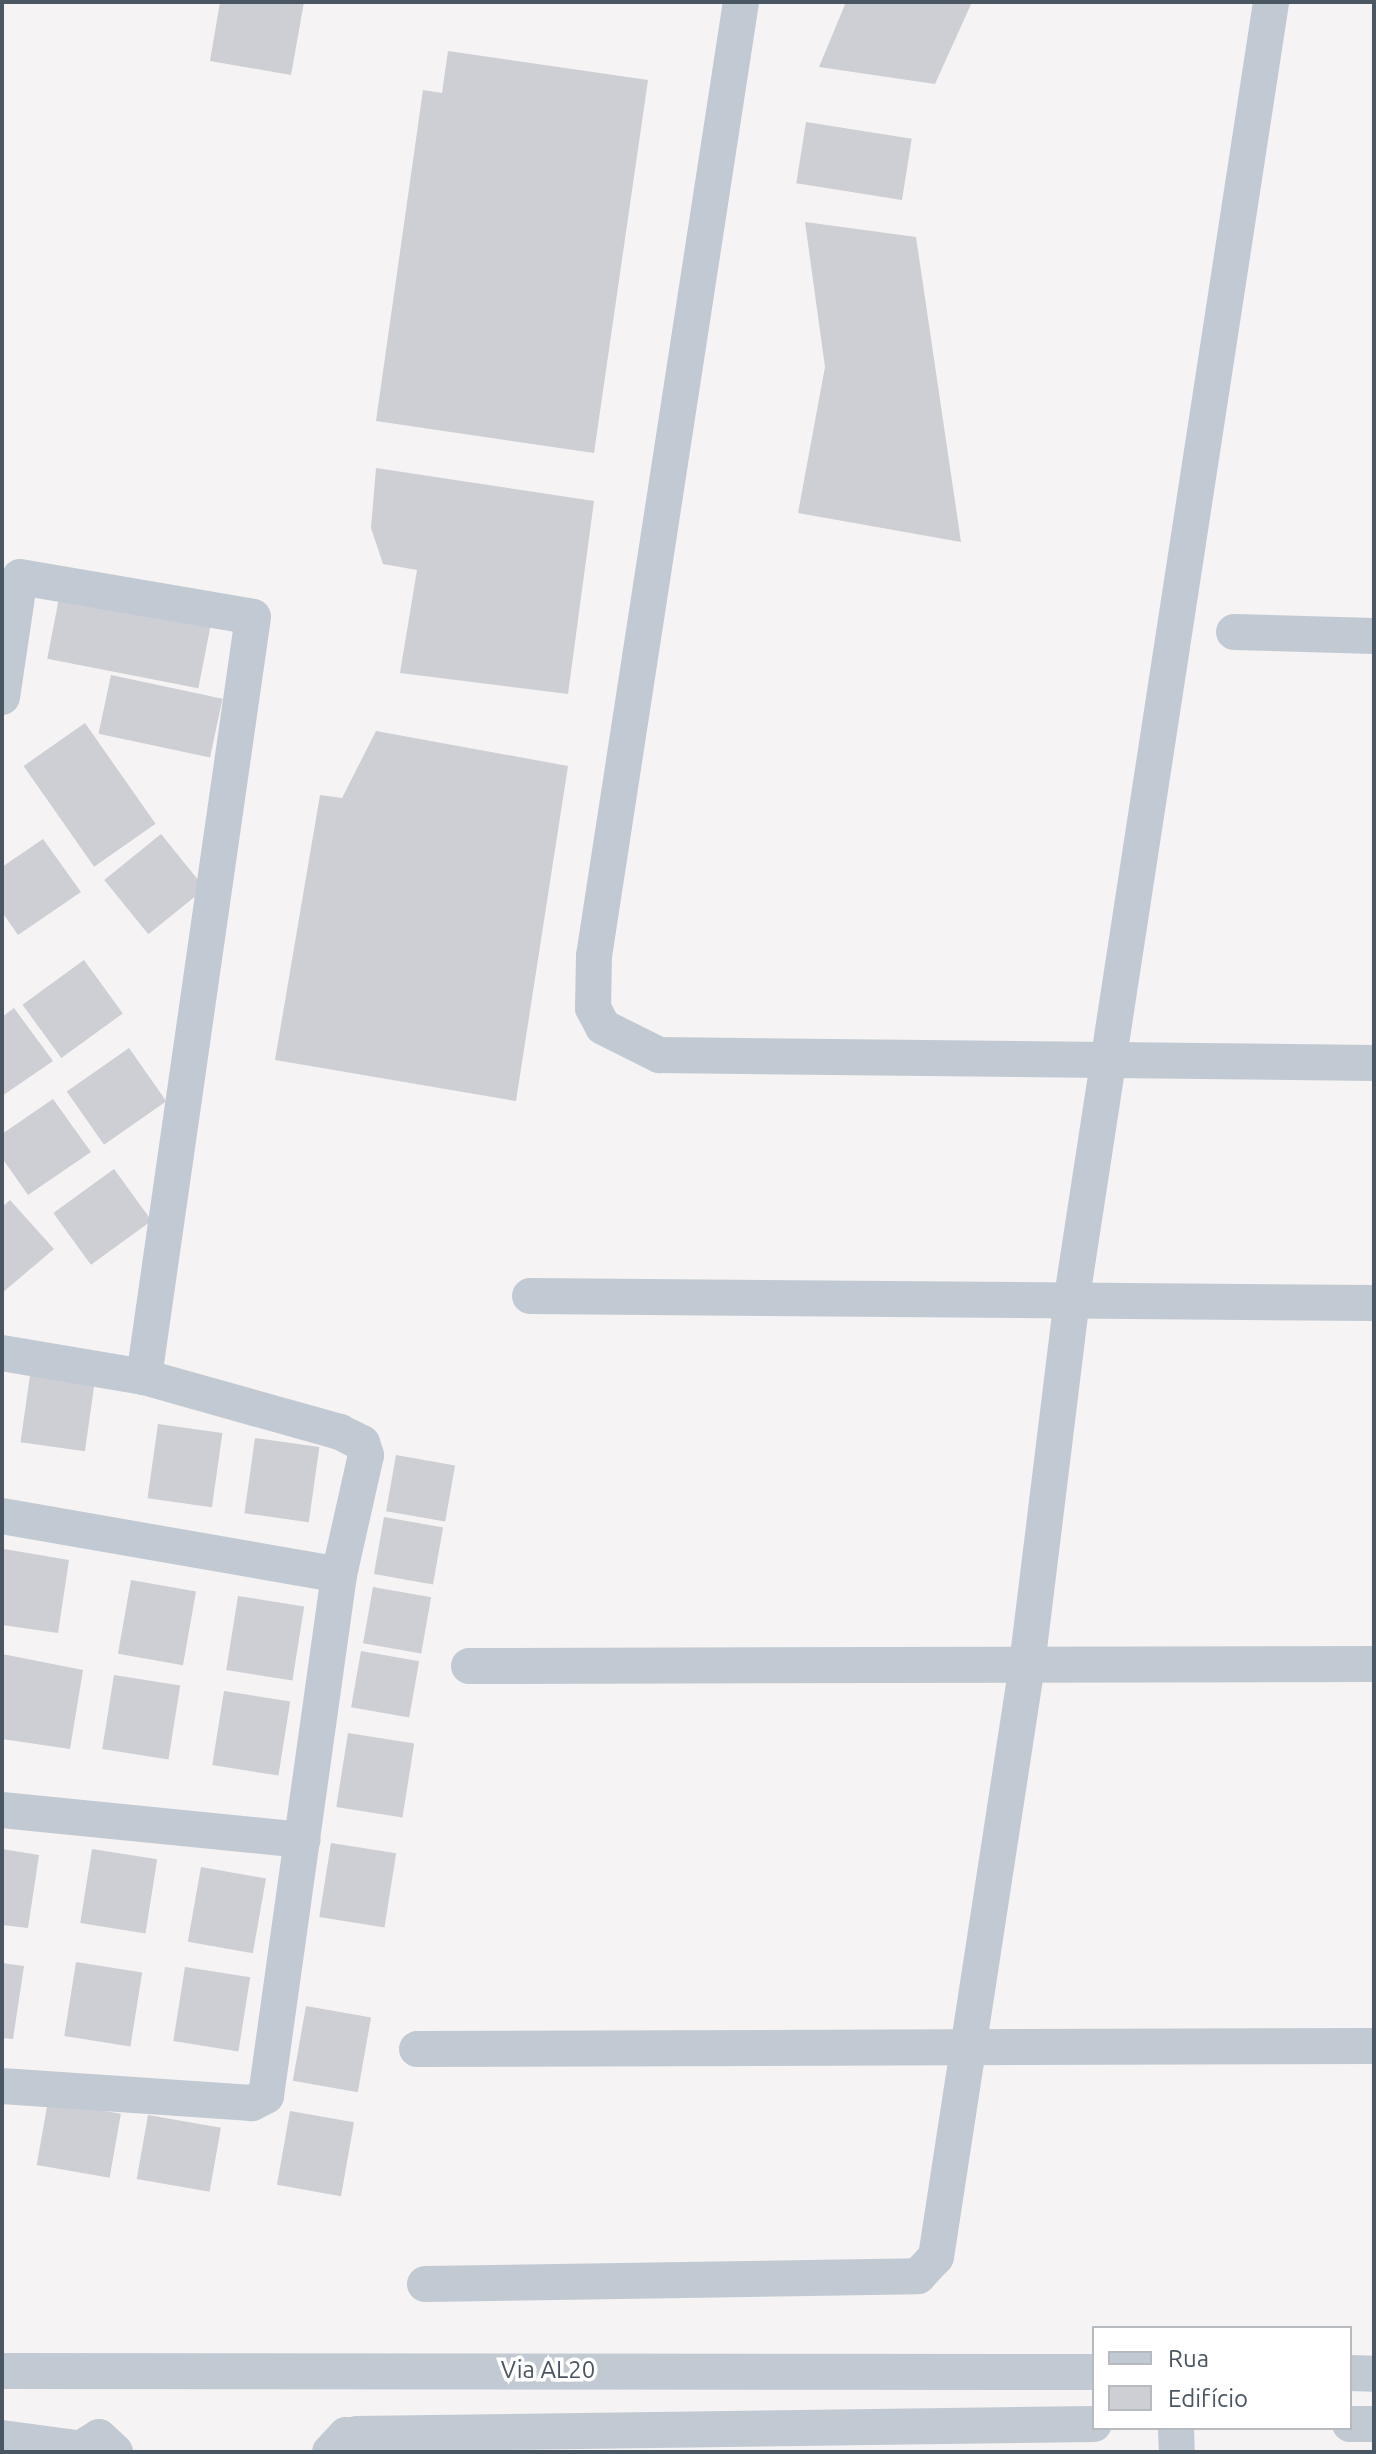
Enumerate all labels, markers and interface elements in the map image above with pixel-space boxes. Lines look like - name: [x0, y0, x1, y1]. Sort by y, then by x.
- legend: [1092, 2326, 1352, 2430]
- text: Rua: [1168, 2345, 1209, 2372]
- street label: Via AL20: [501, 2356, 595, 2384]
- text: Edifício: [1168, 2385, 1248, 2412]

